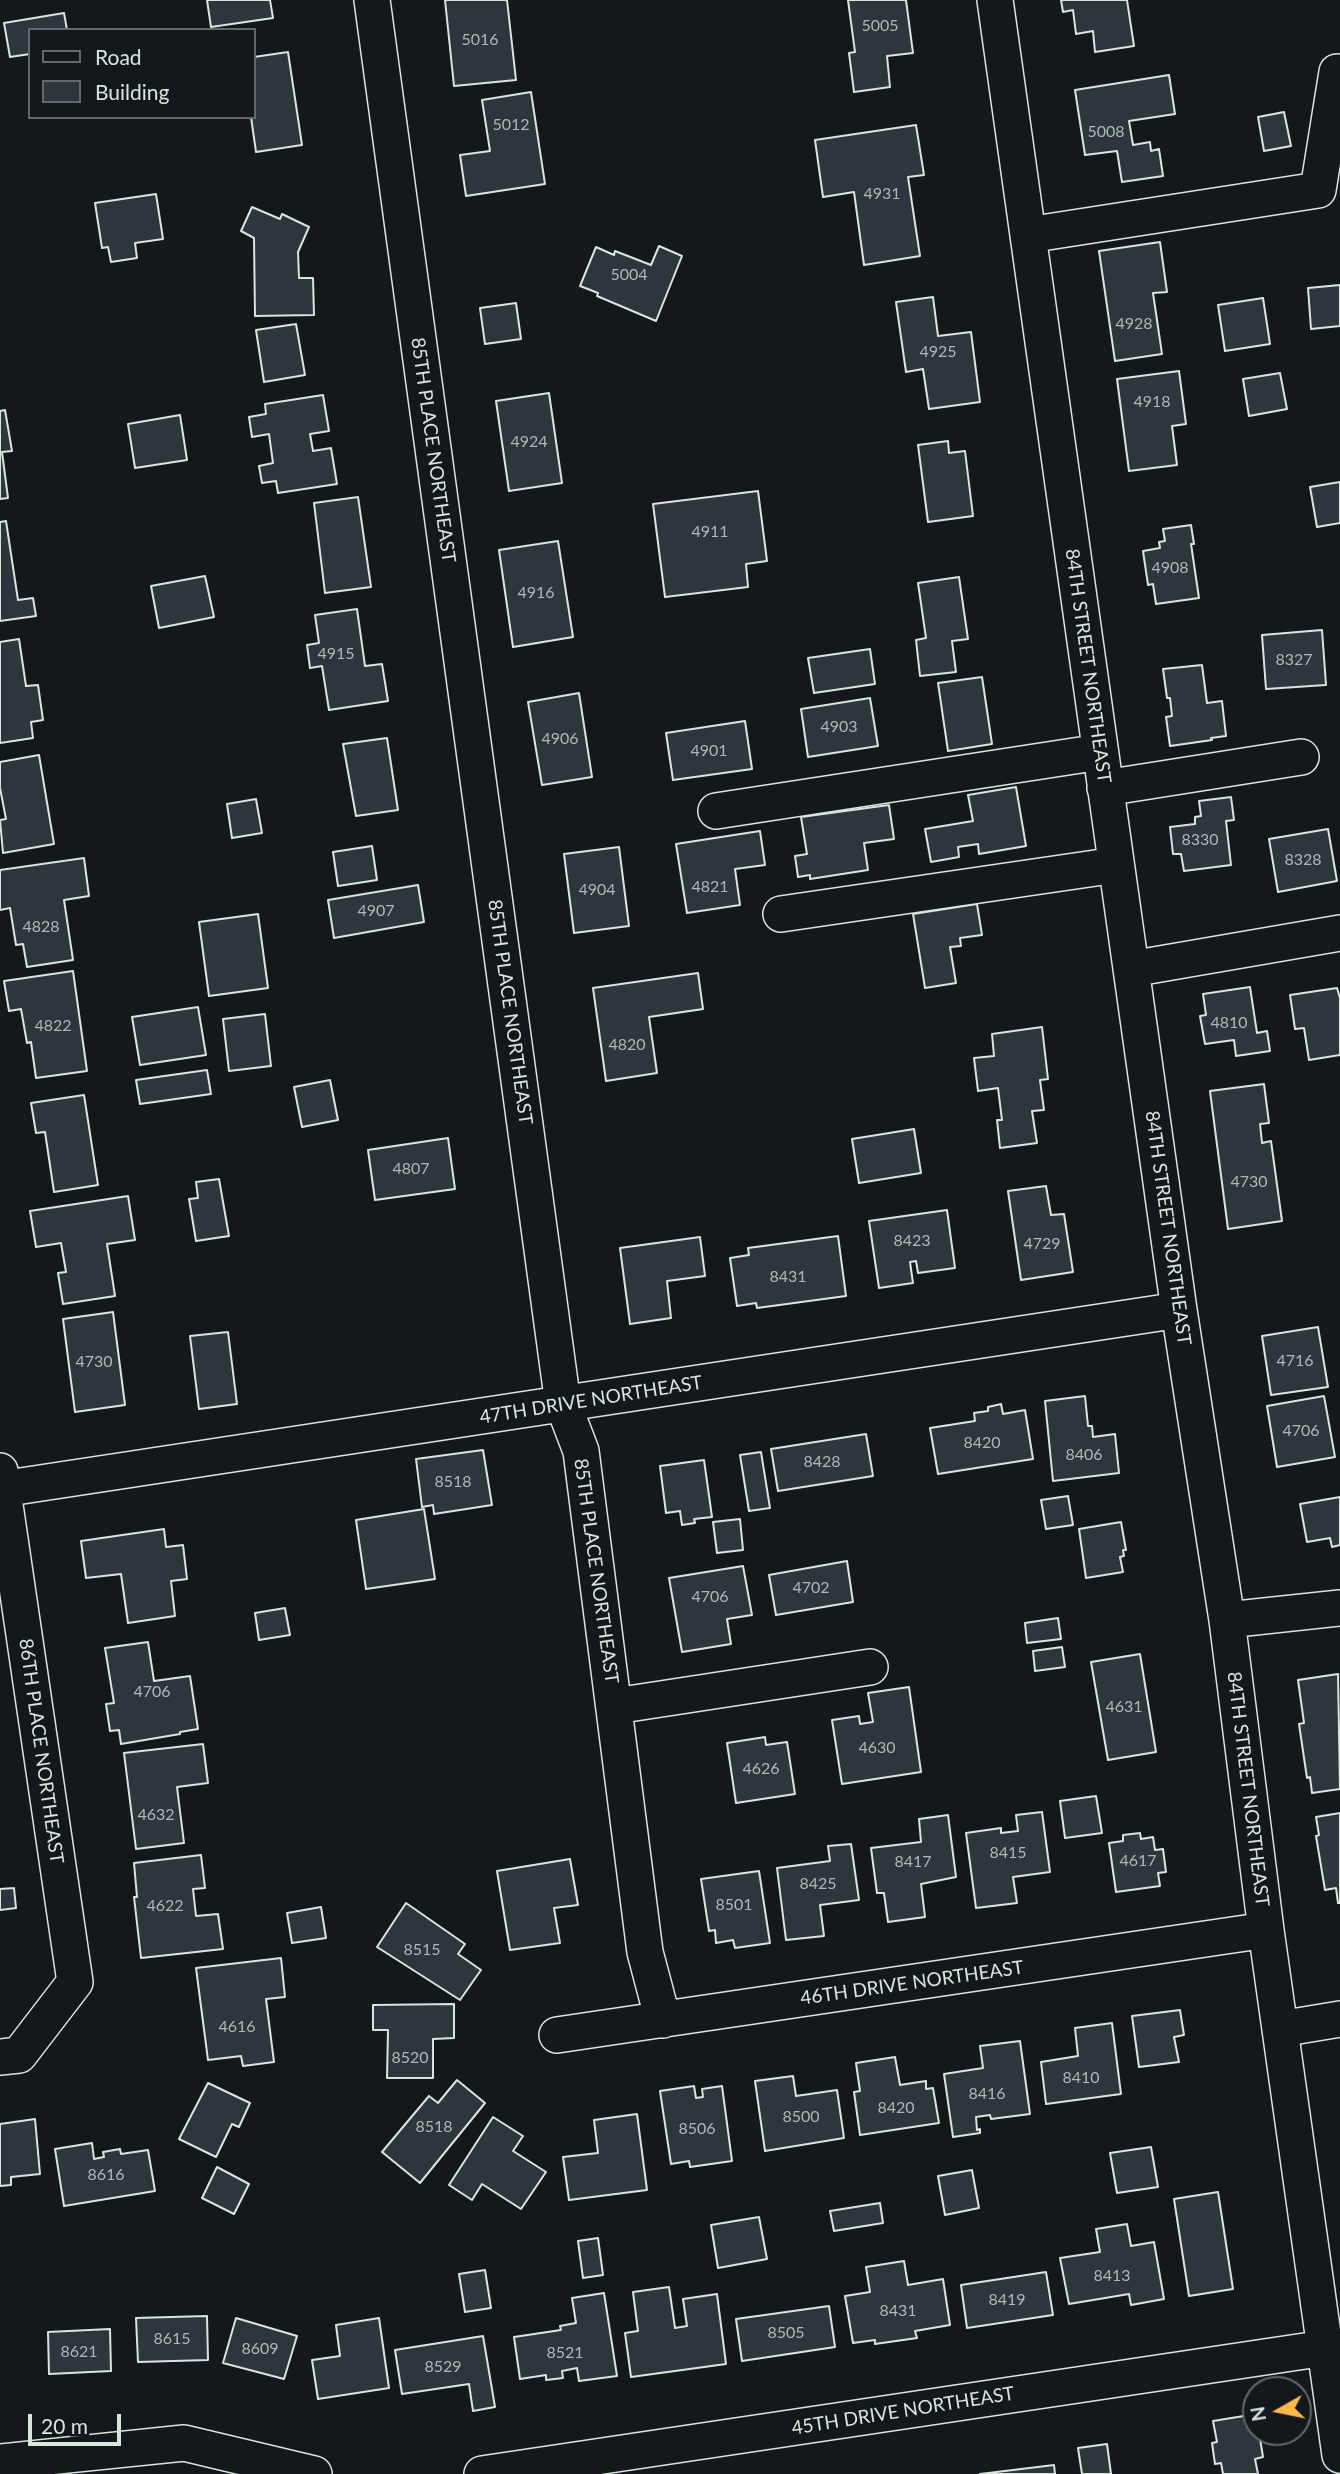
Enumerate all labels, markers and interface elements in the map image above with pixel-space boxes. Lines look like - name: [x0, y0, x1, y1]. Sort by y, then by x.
- house number: 5005: [861, 16, 899, 36]
- legend: [28, 28, 256, 119]
- house number: 5016: [461, 30, 499, 50]
- text: Road: [95, 44, 142, 69]
- text: Building: [95, 79, 170, 104]
- house number: 5012: [492, 115, 530, 135]
- house number: 5008: [1087, 122, 1125, 142]
- house number: 4931: [863, 184, 901, 204]
- house number: 5004: [610, 265, 648, 285]
- house number: 4928: [1115, 314, 1153, 334]
- street label: 85TH PLACE NORTHEAST: [406, 336, 460, 564]
- house number: 4925: [919, 342, 957, 362]
- house number: 4918: [1133, 392, 1171, 412]
- house number: 4924: [510, 432, 548, 452]
- house number: 4911: [691, 522, 729, 542]
- street label: 84TH STREET NORTHEAST: [1060, 547, 1116, 785]
- house number: 4908: [1151, 558, 1189, 578]
- house number: 4916: [517, 583, 555, 603]
- house number: 4915: [317, 644, 355, 664]
- house number: 8327: [1275, 650, 1313, 670]
- house number: 4903: [820, 717, 858, 737]
- house number: 4906: [541, 729, 579, 749]
- house number: 4901: [690, 741, 728, 761]
- house number: 8330: [1181, 830, 1219, 850]
- house number: 8328: [1284, 850, 1322, 870]
- house number: 4821: [691, 877, 729, 897]
- house number: 4904: [578, 880, 616, 900]
- street label: 85TH PLACE NORTHEAST: [483, 898, 537, 1126]
- house number: 4907: [357, 901, 395, 921]
- house number: 4828: [22, 917, 60, 937]
- house number: 4810: [1210, 1013, 1248, 1033]
- house number: 4822: [34, 1016, 72, 1036]
- house number: 4820: [608, 1035, 646, 1055]
- street label: 84TH STREET NORTHEAST: [1140, 1109, 1196, 1347]
- house number: 4807: [392, 1159, 430, 1179]
- house number: 4730: [1230, 1172, 1268, 1192]
- house number: 8423: [893, 1231, 931, 1251]
- house number: 4729: [1023, 1234, 1061, 1254]
- house number: 8431: [769, 1267, 807, 1287]
- house number: 4716: [1276, 1351, 1314, 1371]
- house number: 4730: [75, 1352, 113, 1372]
- street label: 47TH DRIVE NORTHEAST: [478, 1371, 704, 1429]
- house number: 4706: [1282, 1421, 1320, 1441]
- house number: 8420: [963, 1433, 1001, 1453]
- house number: 8406: [1065, 1445, 1103, 1465]
- house number: 8428: [803, 1452, 841, 1472]
- street label: 85TH PLACE NORTHEAST: [569, 1457, 623, 1685]
- house number: 8518: [434, 1472, 472, 1492]
- house number: 4702: [792, 1578, 830, 1598]
- house number: 4706: [691, 1587, 729, 1607]
- street label: 86TH PLACE NORTHEAST: [14, 1637, 68, 1865]
- street label: 84TH STREET NORTHEAST: [1222, 1670, 1274, 1908]
- house number: 4706: [133, 1682, 171, 1702]
- house number: 4631: [1105, 1697, 1143, 1717]
- house number: 4630: [858, 1738, 896, 1758]
- house number: 4626: [742, 1759, 780, 1779]
- house number: 4632: [137, 1805, 175, 1825]
- house number: 8415: [989, 1843, 1027, 1863]
- house number: 4617: [1119, 1851, 1157, 1871]
- house number: 8417: [894, 1852, 932, 1872]
- house number: 8425: [799, 1874, 837, 1894]
- house number: 8501: [715, 1895, 753, 1915]
- house number: 4622: [146, 1896, 184, 1916]
- house number: 8515: [403, 1940, 441, 1960]
- street label: 46TH DRIVE NORTHEAST: [799, 1956, 1025, 2010]
- house number: 4616: [218, 2017, 256, 2037]
- house number: 8520: [391, 2048, 429, 2068]
- house number: 8410: [1062, 2068, 1100, 2088]
- house number: 8416: [968, 2084, 1006, 2104]
- house number: 8420: [877, 2098, 915, 2118]
- house number: 8500: [782, 2107, 820, 2127]
- house number: 8518: [415, 2117, 453, 2137]
- house number: 8506: [678, 2119, 716, 2139]
- house number: 8616: [87, 2165, 125, 2185]
- house number: 8413: [1093, 2266, 1131, 2286]
- house number: 8419: [988, 2290, 1026, 2310]
- house number: 8431: [879, 2301, 917, 2321]
- house number: 8505: [767, 2323, 805, 2343]
- house number: 8615: [153, 2329, 191, 2349]
- house number: 8609: [241, 2339, 279, 2359]
- house number: 8621: [60, 2342, 98, 2362]
- house number: 8521: [546, 2343, 584, 2363]
- house number: 8529: [424, 2357, 462, 2377]
- north arrow: [1242, 2376, 1312, 2446]
- street label: 45TH DRIVE NORTHEAST: [790, 2382, 1016, 2440]
- scale bar: [32, 2400, 124, 2444]
- text: N: [1245, 2405, 1270, 2423]
- text: 20 m: [41, 2413, 88, 2438]

